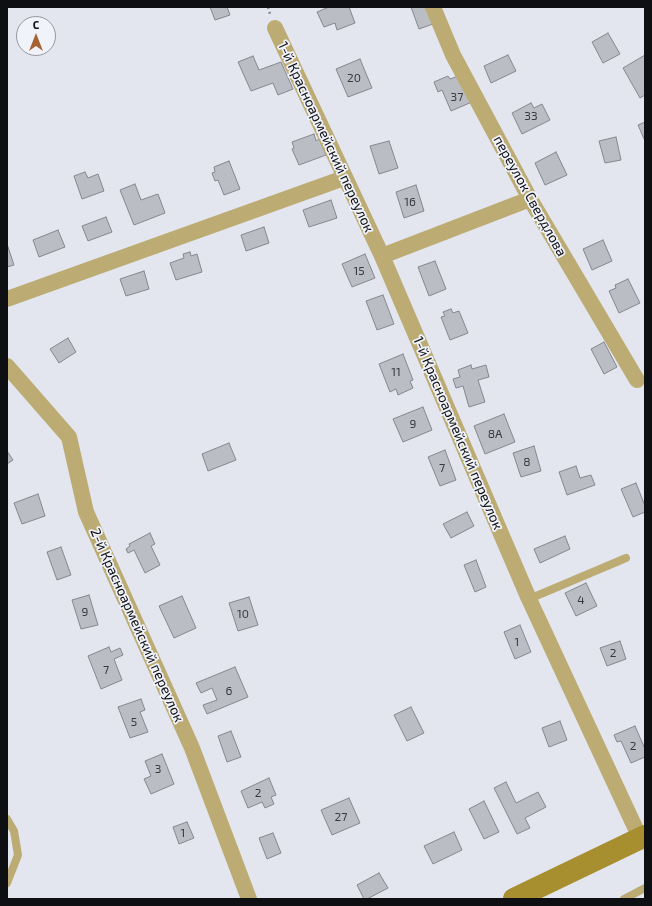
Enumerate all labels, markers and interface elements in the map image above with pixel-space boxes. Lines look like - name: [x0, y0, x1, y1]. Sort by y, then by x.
- north arrow: [16, 16, 56, 56]
- text: С: [33, 18, 39, 31]
- street label: 1-й Красноармейский переулок: [274, 39, 378, 235]
- house number: 20: [347, 71, 361, 85]
- house number: 37: [451, 90, 463, 104]
- house number: 33: [524, 109, 538, 123]
- street label: переулок Свердлова: [490, 133, 570, 259]
- house number: 16: [404, 195, 416, 209]
- house number: 15: [353, 264, 365, 278]
- street label: 1-й Красноармейский переулок: [410, 334, 506, 532]
- house number: 11: [391, 365, 401, 379]
- house number: 9: [410, 417, 416, 431]
- house number: 8А: [488, 427, 502, 441]
- house number: 8: [523, 455, 531, 469]
- house number: 7: [439, 461, 445, 475]
- street label: 2-й Красноармейский переулок: [87, 525, 187, 725]
- house number: 4: [577, 593, 585, 607]
- house number: 9: [82, 605, 88, 619]
- house number: 10: [237, 607, 249, 621]
- house number: 1: [515, 635, 519, 649]
- house number: 2: [610, 646, 616, 660]
- house number: 7: [103, 663, 109, 677]
- house number: 6: [226, 684, 232, 698]
- house number: 5: [131, 715, 137, 729]
- house number: 2: [630, 739, 636, 753]
- house number: 3: [155, 762, 161, 776]
- house number: 2: [255, 786, 261, 800]
- house number: 27: [335, 810, 347, 824]
- house number: 1: [181, 826, 185, 840]

